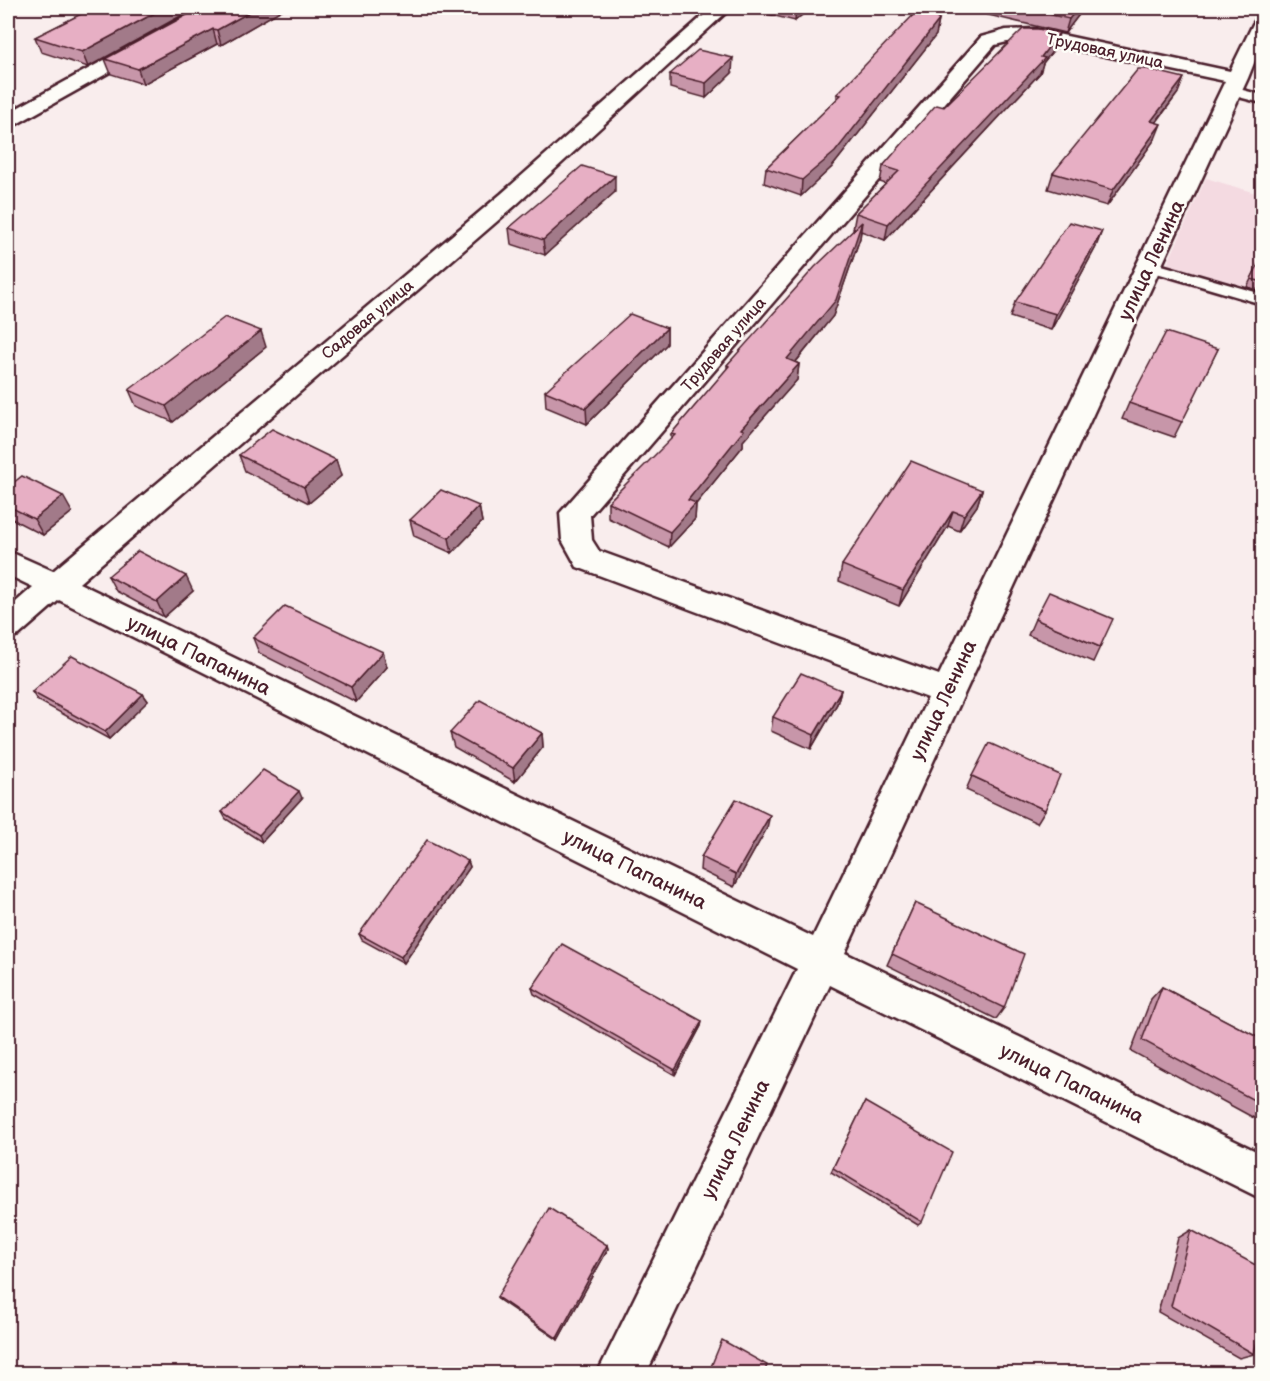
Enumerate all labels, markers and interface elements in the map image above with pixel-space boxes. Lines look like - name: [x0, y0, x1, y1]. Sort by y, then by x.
- street label: Трудовая улица: [1044, 30, 1165, 73]
- street label: улица Ленина: [1114, 196, 1190, 325]
- street label: Садовая улица: [318, 276, 418, 364]
- street label: Трудовая улица: [678, 293, 771, 396]
- street label: улица Папанина: [123, 611, 274, 701]
- street label: улица Ленина: [906, 636, 982, 765]
- street label: улица Папанина: [559, 825, 710, 915]
- street label: улица Папанина: [996, 1039, 1147, 1129]
- street label: улица Ленина: [697, 1076, 775, 1203]

